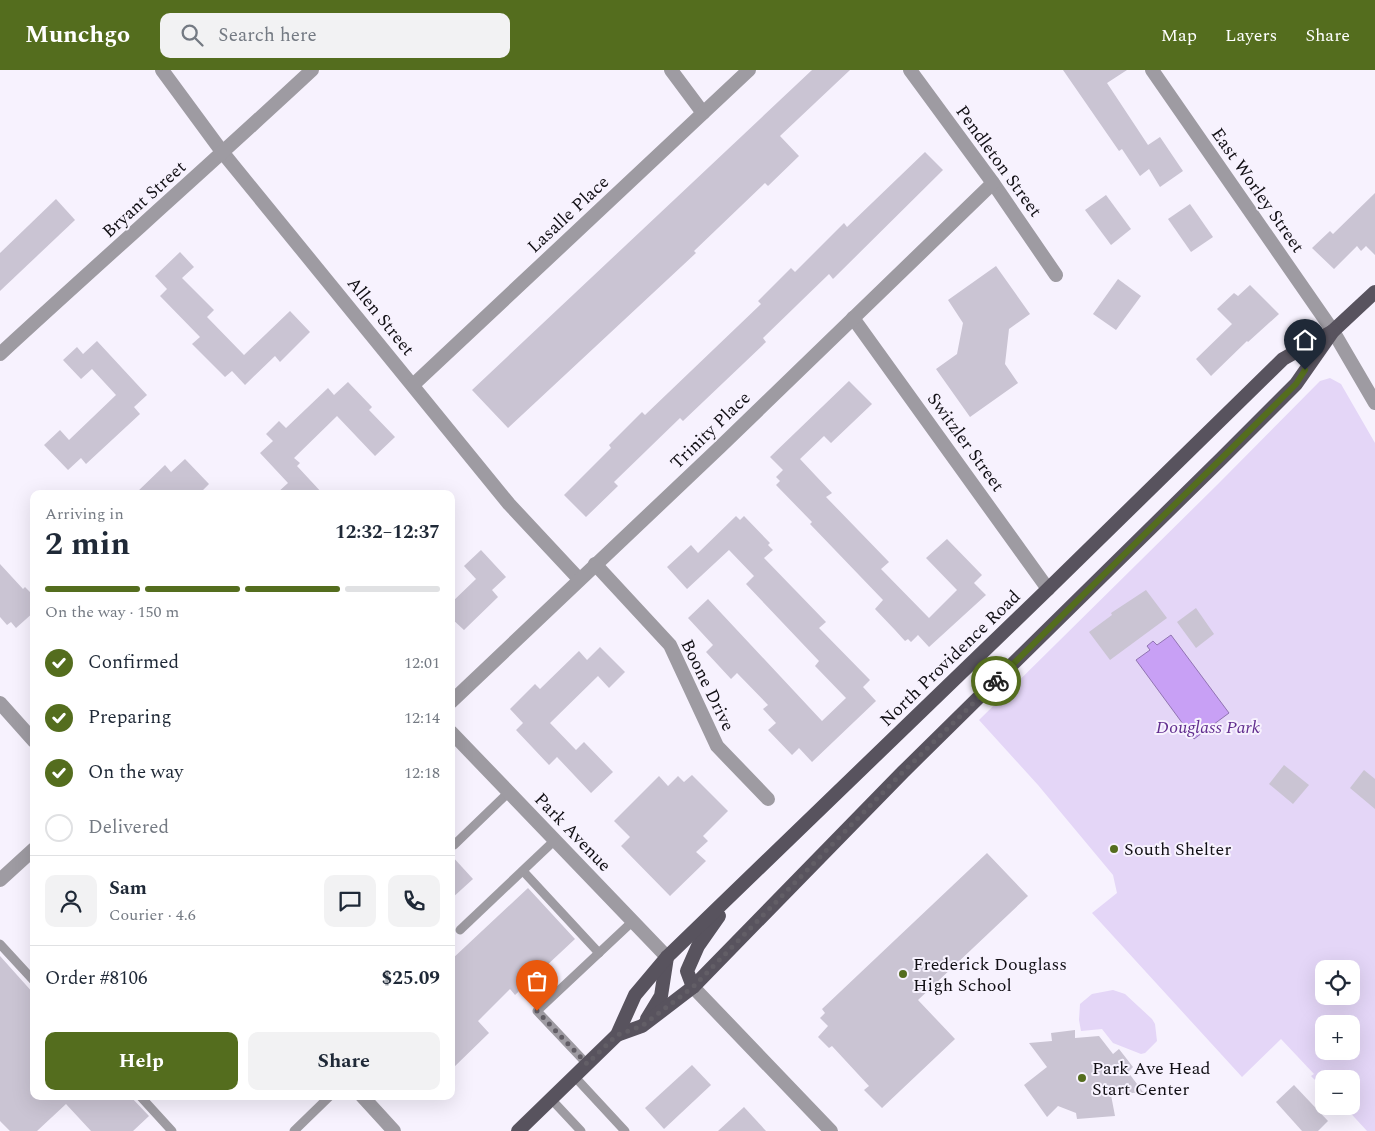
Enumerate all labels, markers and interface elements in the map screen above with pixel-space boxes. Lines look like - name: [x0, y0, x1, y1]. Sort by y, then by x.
- search box: [160, 13, 510, 58]
- text: Munchgo: [25, 17, 130, 53]
- icon: search: [178, 21, 206, 49]
- text: Search here: [218, 21, 317, 50]
- text: Map: [1161, 22, 1197, 49]
- text: Layers: [1225, 22, 1277, 49]
- text: Share: [1305, 22, 1350, 49]
- street label: Pendleton Street: [949, 100, 1049, 223]
- street label: East Worley Street: [1204, 122, 1311, 258]
- street label: Bryant Street: [96, 154, 192, 245]
- street label: Lasalle Place: [521, 169, 615, 259]
- street label: Allen Street: [340, 271, 421, 362]
- pin: [1284, 319, 1326, 370]
- icon: home: [1291, 326, 1319, 354]
- street label: Trinity Place: [664, 385, 757, 476]
- street label: Switzler Street: [920, 387, 1011, 497]
- text: Arriving in: [45, 502, 124, 526]
- text: 12:32–12:37: [335, 518, 440, 547]
- text: 2 min: [45, 520, 130, 569]
- street label: North Providence Road: [874, 584, 1027, 733]
- text: On the way · 150 m: [45, 600, 179, 624]
- street label: Boone Drive: [674, 635, 741, 736]
- text: Confirmed: [88, 648, 179, 677]
- icon: check: [45, 649, 73, 677]
- text: 12:01: [404, 651, 440, 675]
- courier: [971, 656, 1021, 706]
- icon: bike: [982, 667, 1010, 695]
- text: Preparing: [88, 703, 172, 732]
- icon: check: [45, 704, 73, 732]
- text: 12:14: [404, 706, 440, 730]
- park label: Douglass Park: [1156, 714, 1261, 741]
- text: On the way: [88, 758, 184, 787]
- icon: check: [45, 759, 73, 787]
- text: 12:18: [404, 761, 440, 785]
- street label: Park Avenue: [528, 787, 617, 878]
- text: Delivered: [88, 813, 169, 842]
- place label: South Shelter: [1124, 836, 1231, 863]
- marker: South Shelter: [1108, 843, 1120, 855]
- text: Sam: [109, 874, 147, 903]
- button: person: [45, 875, 97, 927]
- button: chat: [324, 875, 376, 927]
- button: phone: [388, 875, 440, 927]
- text: Courier · 4.6: [109, 903, 196, 927]
- place label: Frederick Douglass High School: [913, 951, 1067, 999]
- pin: [516, 960, 558, 1011]
- map controls: [1315, 960, 1360, 1115]
- button: locate: [1315, 960, 1360, 1005]
- text: Order #8106: [45, 964, 148, 993]
- text: $25.09: [382, 964, 440, 993]
- icon: bag: [523, 967, 551, 995]
- marker: Frederick Douglass High School: [897, 968, 909, 980]
- button: +: [1315, 1015, 1360, 1060]
- button: Help: [45, 1032, 238, 1090]
- button: Share: [248, 1032, 440, 1090]
- place label: Park Ave Head Start Center: [1092, 1055, 1211, 1103]
- button: −: [1315, 1070, 1360, 1115]
- marker: Park Ave Head Start Center: [1076, 1072, 1088, 1084]

